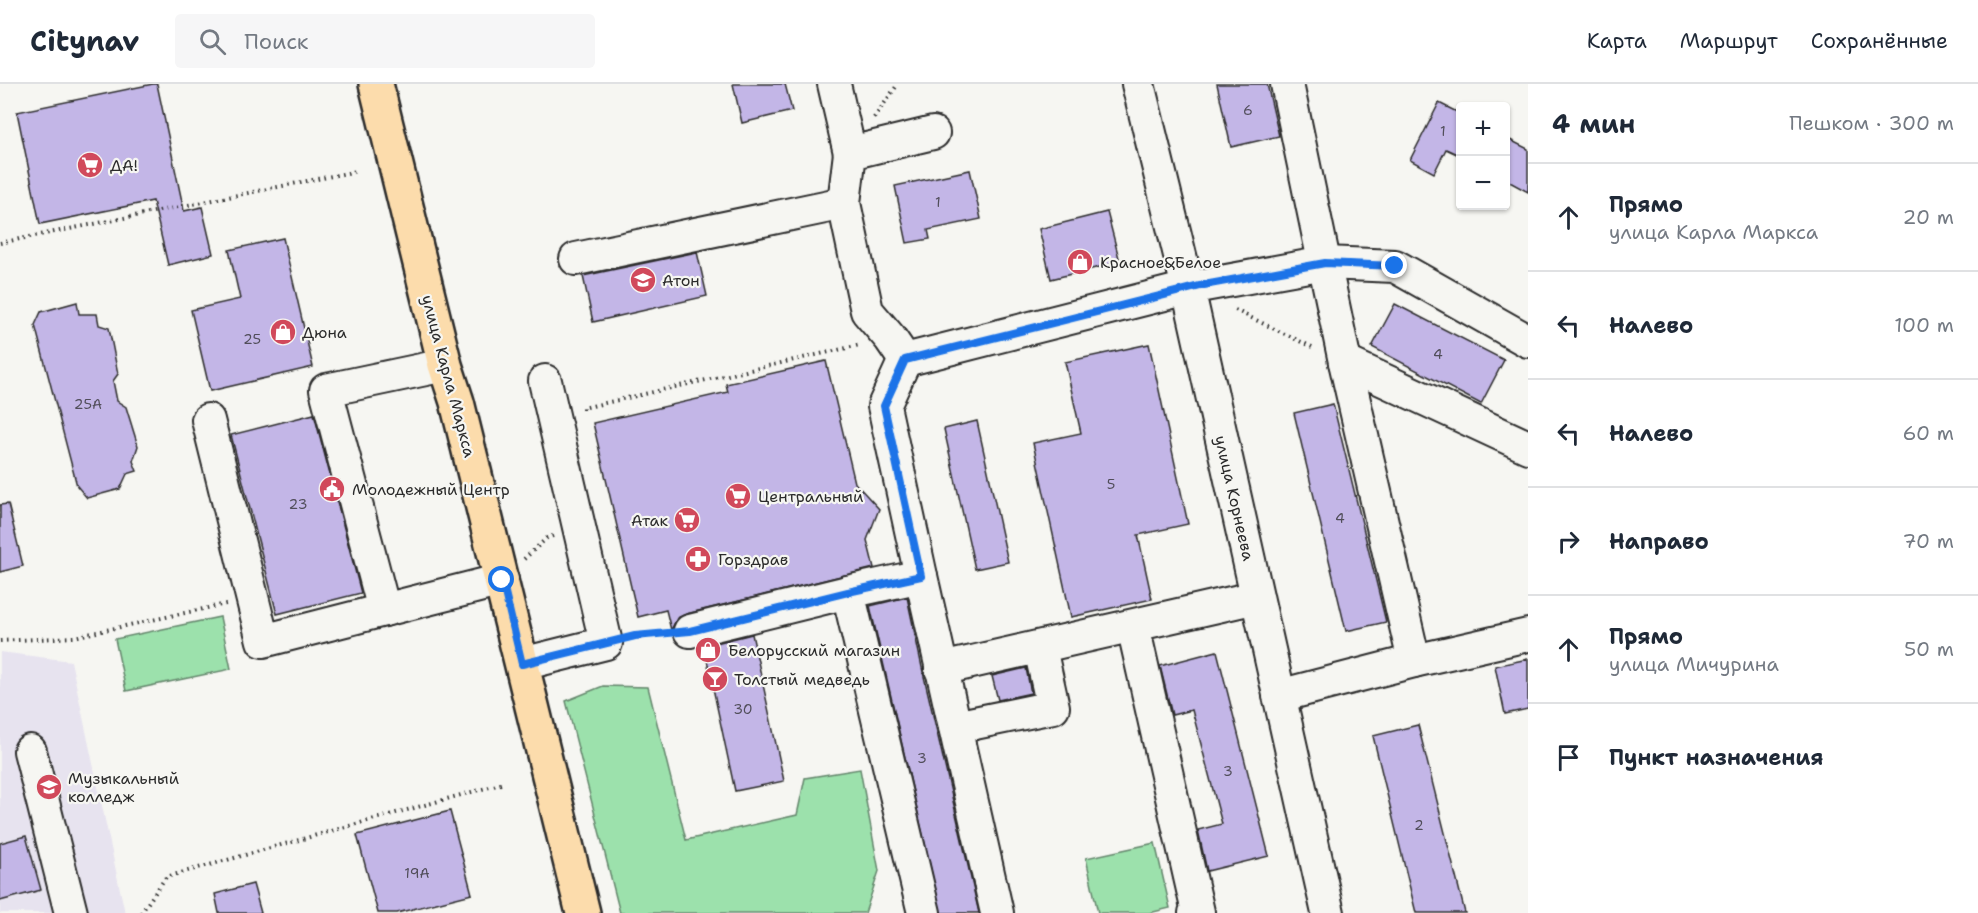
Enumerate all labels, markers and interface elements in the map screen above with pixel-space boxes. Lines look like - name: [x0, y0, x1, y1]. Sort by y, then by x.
- search box: [175, 14, 595, 68]
- text: Citynav: [30, 22, 139, 60]
- icon: search: [196, 25, 229, 58]
- text: Поиск: [244, 27, 309, 56]
- text: Карта: [1587, 27, 1647, 55]
- text: Маршрут: [1680, 27, 1778, 55]
- text: Сохранённые: [1811, 27, 1948, 55]
- house number: 6: [1243, 101, 1253, 119]
- map controls: [1456, 102, 1510, 210]
- button: +: [1456, 102, 1510, 156]
- text: 4 мин: [1552, 106, 1635, 141]
- text: Пешком · 300 m: [1789, 110, 1954, 136]
- house number: 1: [1440, 122, 1446, 140]
- supermarket icon: ДА!: [75, 150, 105, 180]
- place label: ДА!: [110, 155, 138, 176]
- button: −: [1456, 156, 1510, 210]
- text: Прямо: [1609, 190, 1683, 219]
- house number: 1: [935, 193, 941, 211]
- icon: ahead: [1552, 201, 1585, 234]
- text: 20 m: [1903, 204, 1954, 230]
- text: улица Карла Маркса: [1609, 219, 1818, 245]
- shop icon: Красное&Белое: [1065, 247, 1095, 277]
- place label: Красное&Белое: [1100, 252, 1221, 273]
- route end: [1381, 252, 1407, 278]
- school or university icon: Атон: [628, 265, 658, 295]
- place label: Атон: [662, 270, 700, 291]
- street label: улица Карла Маркса: [417, 293, 480, 460]
- icon: left: [1552, 309, 1585, 342]
- text: Налево: [1609, 311, 1693, 340]
- text: 100 m: [1894, 312, 1954, 338]
- shop icon: Дюна: [268, 317, 298, 347]
- place label: Дюна: [302, 322, 347, 343]
- house number: 25: [243, 330, 261, 348]
- house number: 4: [1433, 345, 1443, 363]
- house number: 25А: [74, 395, 102, 413]
- icon: left: [1552, 417, 1585, 450]
- text: Налево: [1609, 419, 1693, 448]
- text: 60 m: [1902, 420, 1954, 446]
- street label: улица Корнеева: [1210, 434, 1259, 563]
- public building icon: Молодежный Центр: [317, 474, 347, 504]
- house number: 5: [1107, 475, 1115, 493]
- place label: Молодежный Центр: [352, 479, 510, 500]
- supermarket icon: Центральный: [723, 481, 753, 511]
- place label: Центральный: [758, 486, 863, 507]
- house number: 23: [289, 495, 307, 513]
- supermarket icon: Атак: [672, 505, 702, 535]
- house number: 4: [1335, 509, 1345, 527]
- place label: Атак: [631, 510, 668, 531]
- icon: right: [1552, 525, 1585, 558]
- text: Направо: [1609, 527, 1709, 556]
- text: 70 m: [1902, 528, 1954, 554]
- pharmacy icon: Горздрав: [683, 544, 713, 574]
- place label: Горздрав: [718, 549, 788, 570]
- route start: [488, 566, 514, 592]
- text: Прямо: [1609, 622, 1683, 651]
- icon: ahead: [1552, 633, 1585, 666]
- shop icon: Белорусский магазин: [693, 635, 723, 665]
- text: 50 m: [1904, 636, 1954, 662]
- place label: Белорусский магазин: [728, 640, 900, 661]
- text: улица Мичурина: [1609, 651, 1779, 677]
- bar icon: Толстый медведь: [700, 664, 730, 694]
- place label: Толстый медведь: [734, 669, 870, 690]
- house number: 30: [733, 700, 753, 718]
- icon: arrive: [1552, 741, 1585, 774]
- text: Пункт назначения: [1609, 743, 1823, 772]
- house number: 3: [917, 749, 927, 767]
- house number: 3: [1223, 762, 1233, 780]
- place label: Музыкальный колледж: [68, 768, 179, 807]
- school or university icon: Музыкальный колледж: [34, 772, 64, 802]
- house number: 2: [1414, 816, 1424, 834]
- house number: 19А: [404, 864, 430, 882]

